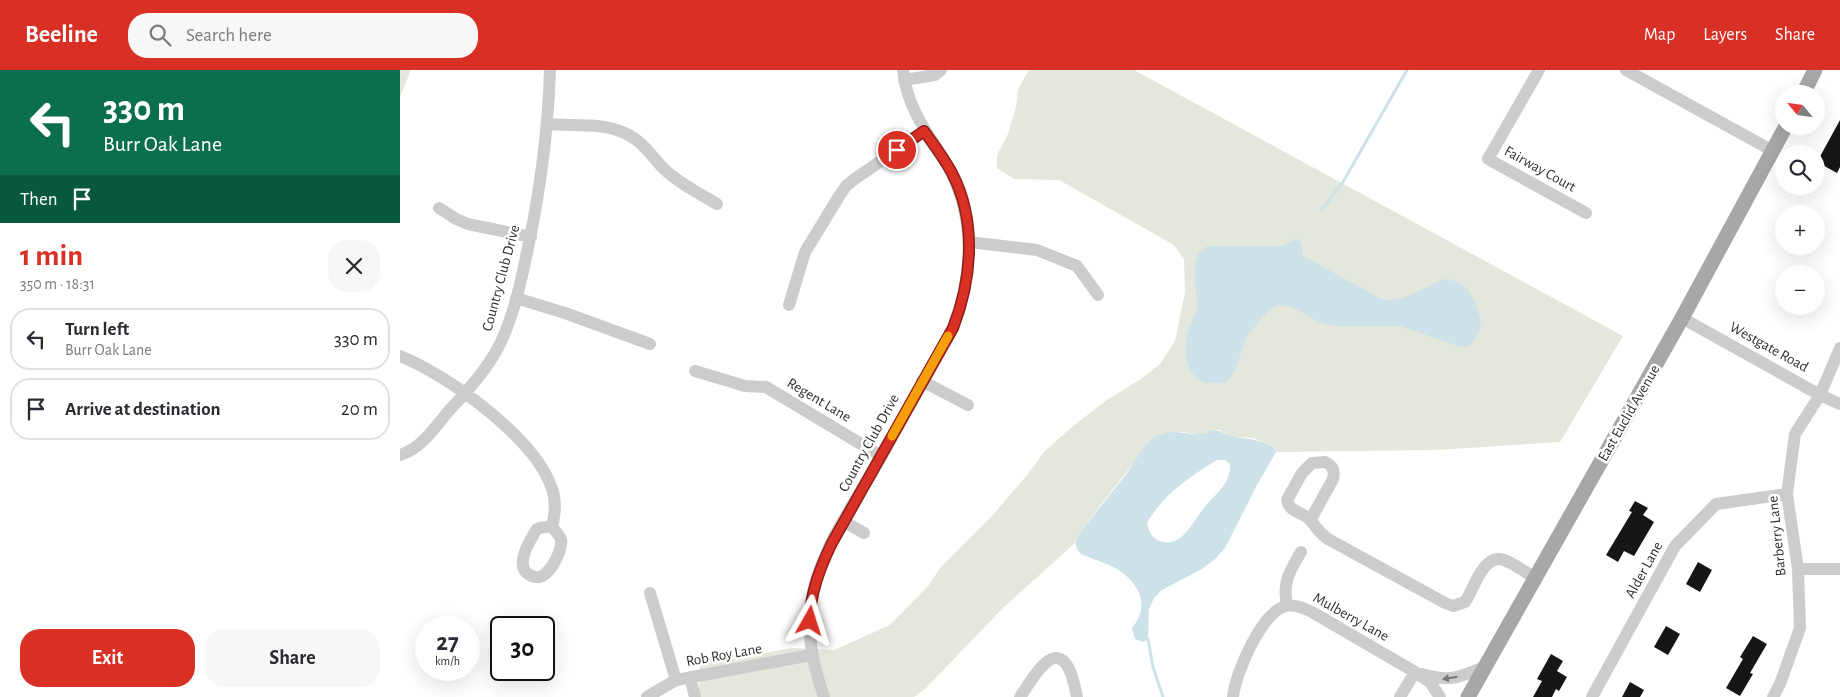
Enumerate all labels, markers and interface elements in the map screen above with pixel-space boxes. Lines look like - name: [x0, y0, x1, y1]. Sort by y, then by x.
- search box: [128, 13, 478, 58]
- icon: search: [146, 21, 174, 49]
- text: Beeline: [25, 23, 98, 47]
- text: Search here: [186, 26, 272, 45]
- text: Map: [1644, 26, 1675, 44]
- text: Layers: [1703, 26, 1747, 44]
- text: Share: [1775, 26, 1815, 44]
- north arrow: [1775, 85, 1825, 135]
- map controls: [1775, 85, 1825, 315]
- icon: left: [20, 90, 85, 155]
- text: 330 m: [103, 92, 185, 127]
- pin: [876, 129, 918, 171]
- text: Burr Oak Lane: [103, 133, 222, 155]
- icon: arrive: [883, 136, 911, 164]
- street label: Fairway Court: [1502, 143, 1578, 195]
- button: search: [1775, 145, 1825, 195]
- icon: arrive: [68, 185, 96, 213]
- text: Then: [20, 190, 58, 209]
- button: +: [1775, 205, 1825, 255]
- street label: Country Club Drive: [480, 223, 522, 333]
- button: close: [328, 240, 380, 292]
- text: 1 min: [20, 241, 83, 271]
- button: −: [1775, 265, 1825, 315]
- text: 350 m · 18:31: [20, 276, 95, 292]
- street label: Westgate Road: [1727, 319, 1811, 375]
- text: Turn left: [65, 320, 129, 339]
- icon: left: [22, 325, 50, 353]
- text: 330 m: [334, 330, 378, 349]
- text: Burr Oak Lane: [65, 342, 152, 358]
- street label: East Euclid Avenue: [1595, 362, 1663, 464]
- street label: Regent Lane: [785, 375, 854, 425]
- street label: Country Club Drive: [836, 391, 902, 494]
- icon: arrive: [22, 395, 50, 423]
- text: Arrive at destination: [65, 400, 221, 419]
- text: 20 m: [341, 400, 378, 419]
- street label: Barberry Lane: [1765, 495, 1789, 577]
- street label: Alder Lane: [1622, 539, 1666, 601]
- street label: Mulberry Lane: [1311, 590, 1391, 644]
- position arrow: [783, 594, 835, 646]
- speed limit sign: 30: [490, 616, 555, 681]
- button: Exit: [20, 629, 195, 687]
- button: Share: [205, 629, 380, 687]
- text: 27: [436, 630, 459, 655]
- street label: Rob Roy Lane: [685, 641, 763, 669]
- text: km/h: [435, 655, 460, 667]
- one-way arrow: [1442, 674, 1458, 682]

